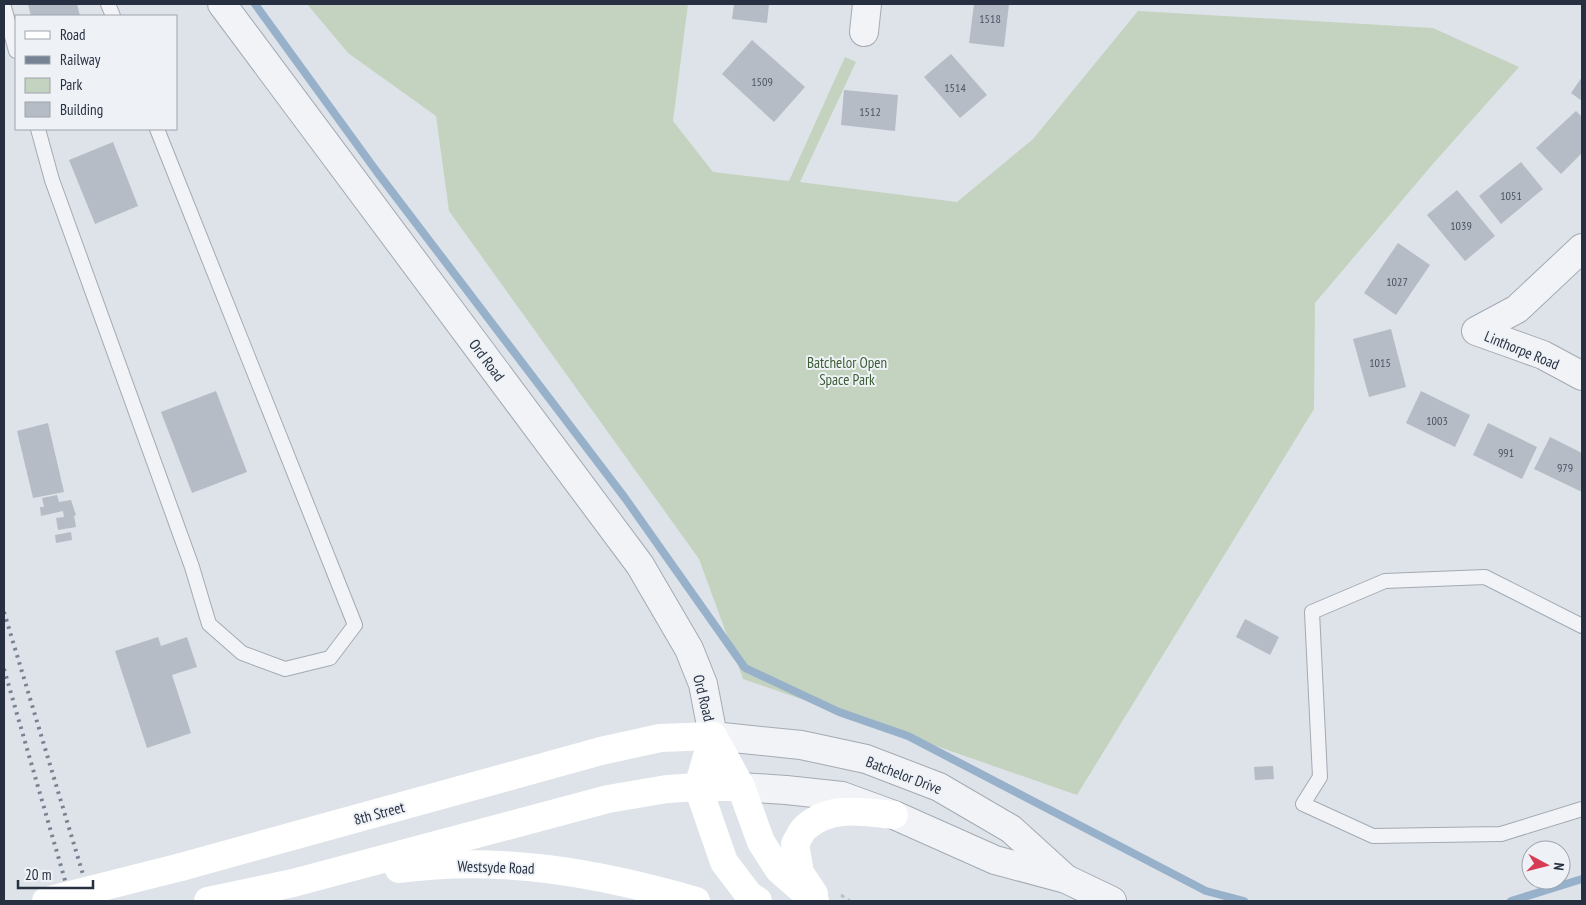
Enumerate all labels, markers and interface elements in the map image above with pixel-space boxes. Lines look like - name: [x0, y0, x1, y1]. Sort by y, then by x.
- house number: 1518: [979, 11, 1001, 26]
- legend: [15, 15, 178, 130]
- text: Road: [60, 25, 86, 44]
- text: Railway: [60, 50, 101, 69]
- house number: 1509: [751, 74, 773, 89]
- text: Park: [60, 75, 82, 94]
- house number: 1514: [944, 80, 966, 95]
- text: Building: [60, 100, 103, 119]
- house number: 1512: [859, 104, 881, 119]
- house number: 1051: [1500, 188, 1522, 203]
- house number: 1039: [1450, 218, 1472, 233]
- house number: 1027: [1386, 274, 1408, 289]
- street label: Linthorpe Road: [1482, 326, 1562, 374]
- street label: Ord Road: [465, 335, 509, 385]
- park label: Batchelor Open Space Park: [807, 353, 887, 389]
- house number: 1015: [1369, 355, 1391, 370]
- house number: 1003: [1426, 413, 1448, 428]
- house number: 991: [1498, 445, 1514, 460]
- house number: 979: [1557, 460, 1573, 475]
- street label: Ord Road: [689, 673, 719, 723]
- street label: Batchelor Drive: [863, 752, 945, 798]
- street label: 8th Street: [352, 797, 406, 829]
- north arrow: [1521, 840, 1571, 890]
- street label: Westsyde Road: [457, 856, 535, 878]
- scale bar: [18, 858, 92, 890]
- text: N: [1550, 862, 1568, 871]
- text: 20 m: [25, 865, 51, 884]

